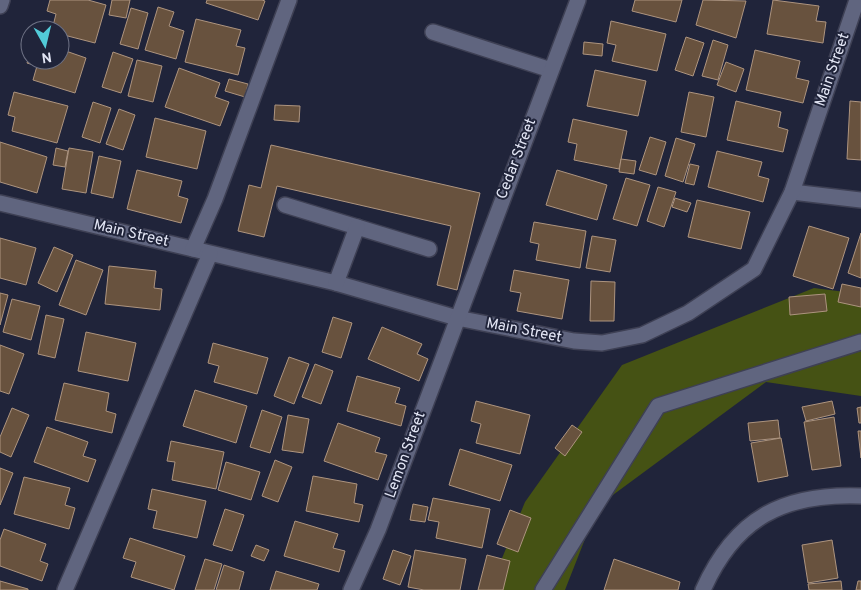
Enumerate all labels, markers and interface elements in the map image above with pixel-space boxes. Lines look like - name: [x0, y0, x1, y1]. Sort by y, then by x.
- north arrow: [20, 20, 70, 70]
- street label: Main Street: [812, 31, 854, 109]
- text: N: [40, 47, 53, 66]
- street label: Cedar Street: [493, 116, 541, 202]
- street label: Main Street: [92, 216, 170, 252]
- street label: Main Street: [485, 314, 563, 348]
- street label: Lemon Street: [381, 409, 431, 501]

